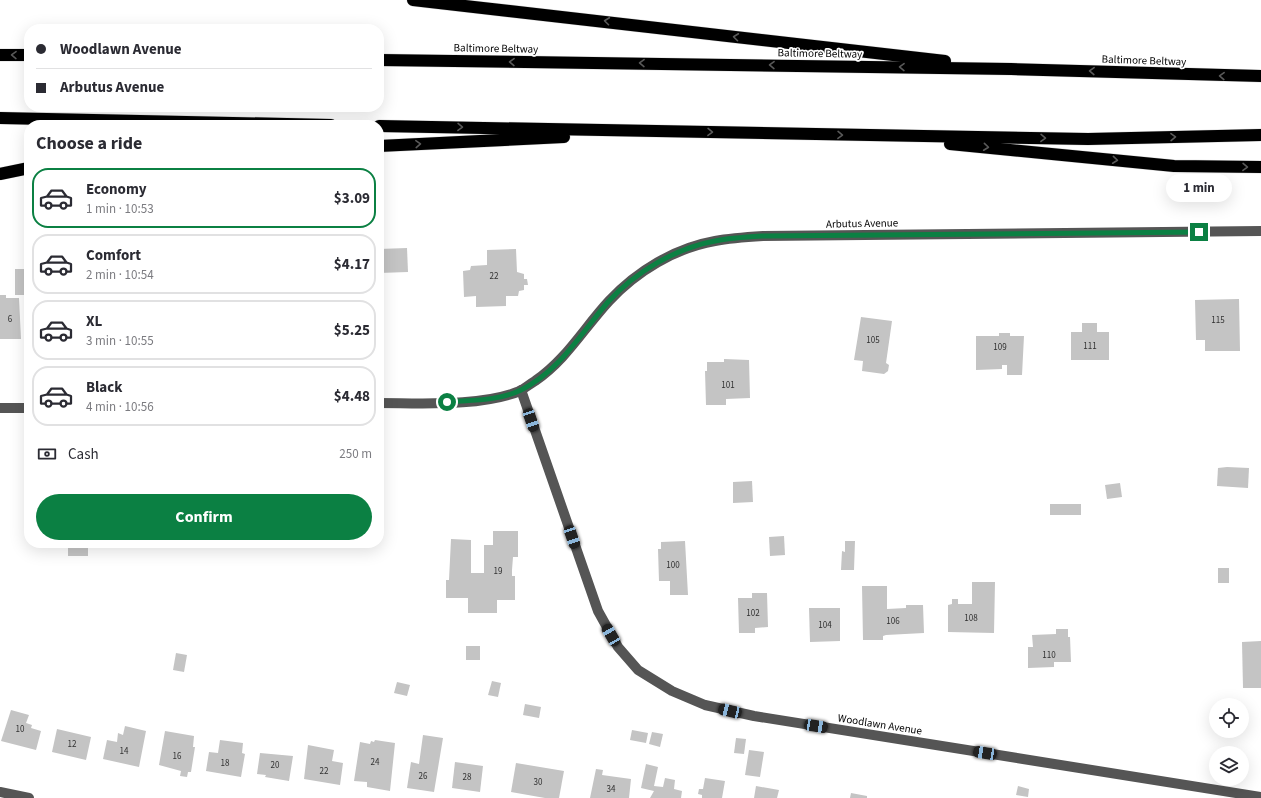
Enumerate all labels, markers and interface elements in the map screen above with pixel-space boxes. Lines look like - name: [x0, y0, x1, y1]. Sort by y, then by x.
- one-way arrow: [604, 17, 610, 26]
- one-way arrow: [733, 32, 739, 41]
- text: Woodlawn Avenue: [60, 39, 182, 60]
- street label: Baltimore Beltway: [454, 40, 538, 57]
- street label: Baltimore Beltway: [778, 45, 862, 62]
- one-way arrow: [11, 51, 17, 59]
- street label: Baltimore Beltway: [1101, 52, 1187, 69]
- one-way arrow: [509, 58, 515, 66]
- one-way arrow: [639, 59, 645, 68]
- one-way arrow: [769, 61, 775, 69]
- one-way arrow: [899, 63, 905, 71]
- one-way arrow: [1089, 67, 1095, 76]
- one-way arrow: [1219, 72, 1225, 80]
- text: Arbutus Avenue: [60, 77, 164, 98]
- one-way arrow: [457, 123, 463, 132]
- one-way arrow: [707, 128, 713, 136]
- one-way arrow: [837, 130, 843, 139]
- text: Choose a ride: [36, 131, 142, 156]
- one-way arrow: [1170, 133, 1176, 141]
- one-way arrow: [1040, 134, 1046, 142]
- one-way arrow: [415, 140, 421, 148]
- one-way arrow: [983, 142, 989, 151]
- one-way arrow: [1112, 155, 1118, 164]
- one-way arrow: [1242, 163, 1248, 171]
- callout: 1 min: [1166, 174, 1232, 202]
- text: Economy: [86, 179, 147, 200]
- text: 1 min: [1183, 179, 1215, 197]
- icon: car: [38, 180, 74, 216]
- text: $3.09: [334, 188, 370, 209]
- text: 1 min · 10:53: [86, 200, 154, 218]
- street label: Arbutus Avenue: [826, 215, 899, 232]
- route end: [1190, 223, 1208, 241]
- text: Comfort: [86, 245, 141, 266]
- icon: car: [38, 246, 74, 282]
- text: $4.17: [334, 254, 370, 275]
- text: 2 min · 10:54: [86, 266, 154, 284]
- house number: 22: [490, 270, 499, 283]
- text: XL: [86, 311, 102, 332]
- icon: car: [38, 312, 74, 348]
- house number: 6: [8, 313, 13, 326]
- house number: 115: [1211, 314, 1225, 327]
- text: $5.25: [334, 320, 370, 341]
- text: 3 min · 10:55: [86, 332, 154, 350]
- house number: 105: [866, 334, 880, 347]
- house number: 111: [1083, 340, 1097, 353]
- house number: 109: [993, 341, 1007, 354]
- text: Black: [86, 377, 123, 398]
- icon: car: [38, 378, 74, 414]
- house number: 101: [721, 379, 735, 392]
- text: $4.48: [334, 386, 370, 407]
- route start: [438, 393, 456, 411]
- text: 4 min · 10:56: [86, 398, 154, 416]
- car: [521, 407, 541, 433]
- icon: cash: [36, 443, 58, 465]
- text: Cash: [68, 444, 99, 465]
- text: 250 m: [339, 445, 372, 463]
- button: Confirm: [36, 494, 372, 540]
- car: [562, 524, 582, 550]
- house number: 100: [666, 559, 680, 572]
- house number: 19: [494, 565, 503, 578]
- house number: 102: [746, 607, 760, 620]
- house number: 108: [964, 612, 978, 625]
- house number: 106: [886, 615, 900, 628]
- house number: 104: [818, 619, 832, 632]
- car: [600, 622, 622, 648]
- house number: 110: [1042, 649, 1056, 662]
- map controls: [1209, 698, 1249, 786]
- button: locate: [1209, 698, 1249, 738]
- car: [717, 702, 743, 720]
- street label: Woodlawn Avenue: [837, 710, 924, 739]
- car: [803, 718, 829, 734]
- house number: 10: [16, 723, 25, 736]
- house number: 12: [68, 738, 77, 751]
- house number: 14: [120, 745, 129, 758]
- car: [972, 745, 998, 761]
- button: layers: [1209, 746, 1249, 786]
- house number: 16: [173, 750, 182, 763]
- house number: 24: [371, 756, 380, 769]
- house number: 18: [221, 757, 230, 770]
- house number: 20: [271, 759, 280, 772]
- house number: 22: [320, 765, 329, 778]
- house number: 26: [419, 770, 428, 783]
- house number: 28: [463, 771, 472, 784]
- house number: 30: [534, 776, 543, 789]
- house number: 34: [607, 783, 616, 796]

